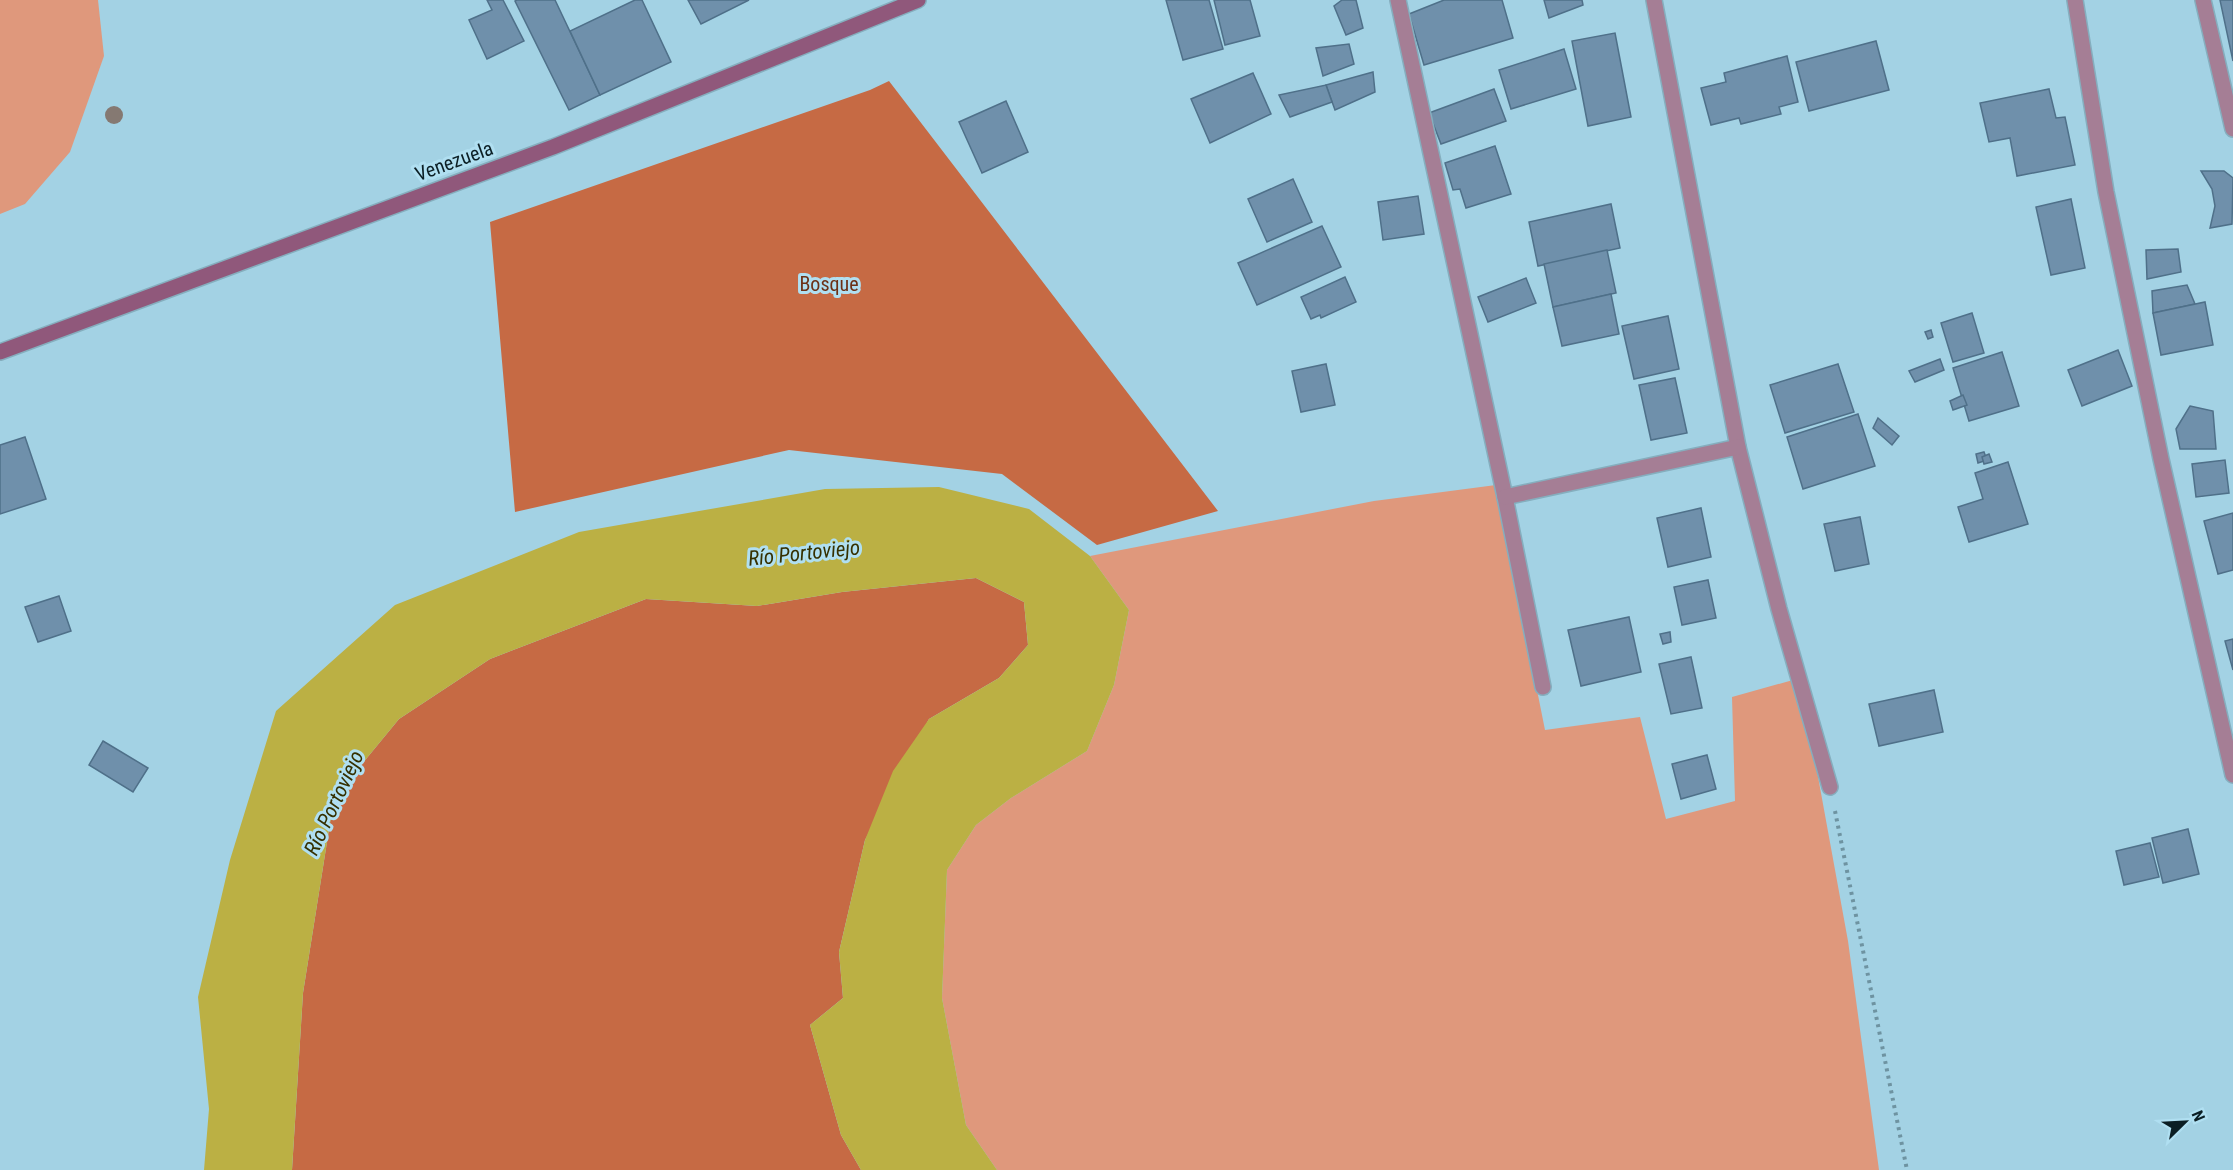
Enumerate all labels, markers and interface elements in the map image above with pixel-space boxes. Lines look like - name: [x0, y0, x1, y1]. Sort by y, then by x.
- street label: Venezuela: [412, 136, 496, 186]
- park label: Bosque: [799, 272, 859, 296]
- water label: Río Portoviejo: [747, 535, 861, 571]
- water label: Río Portoviejo: [299, 747, 369, 859]
- north arrow: [2155, 1092, 2215, 1152]
- text: N: [2188, 1108, 2209, 1124]

